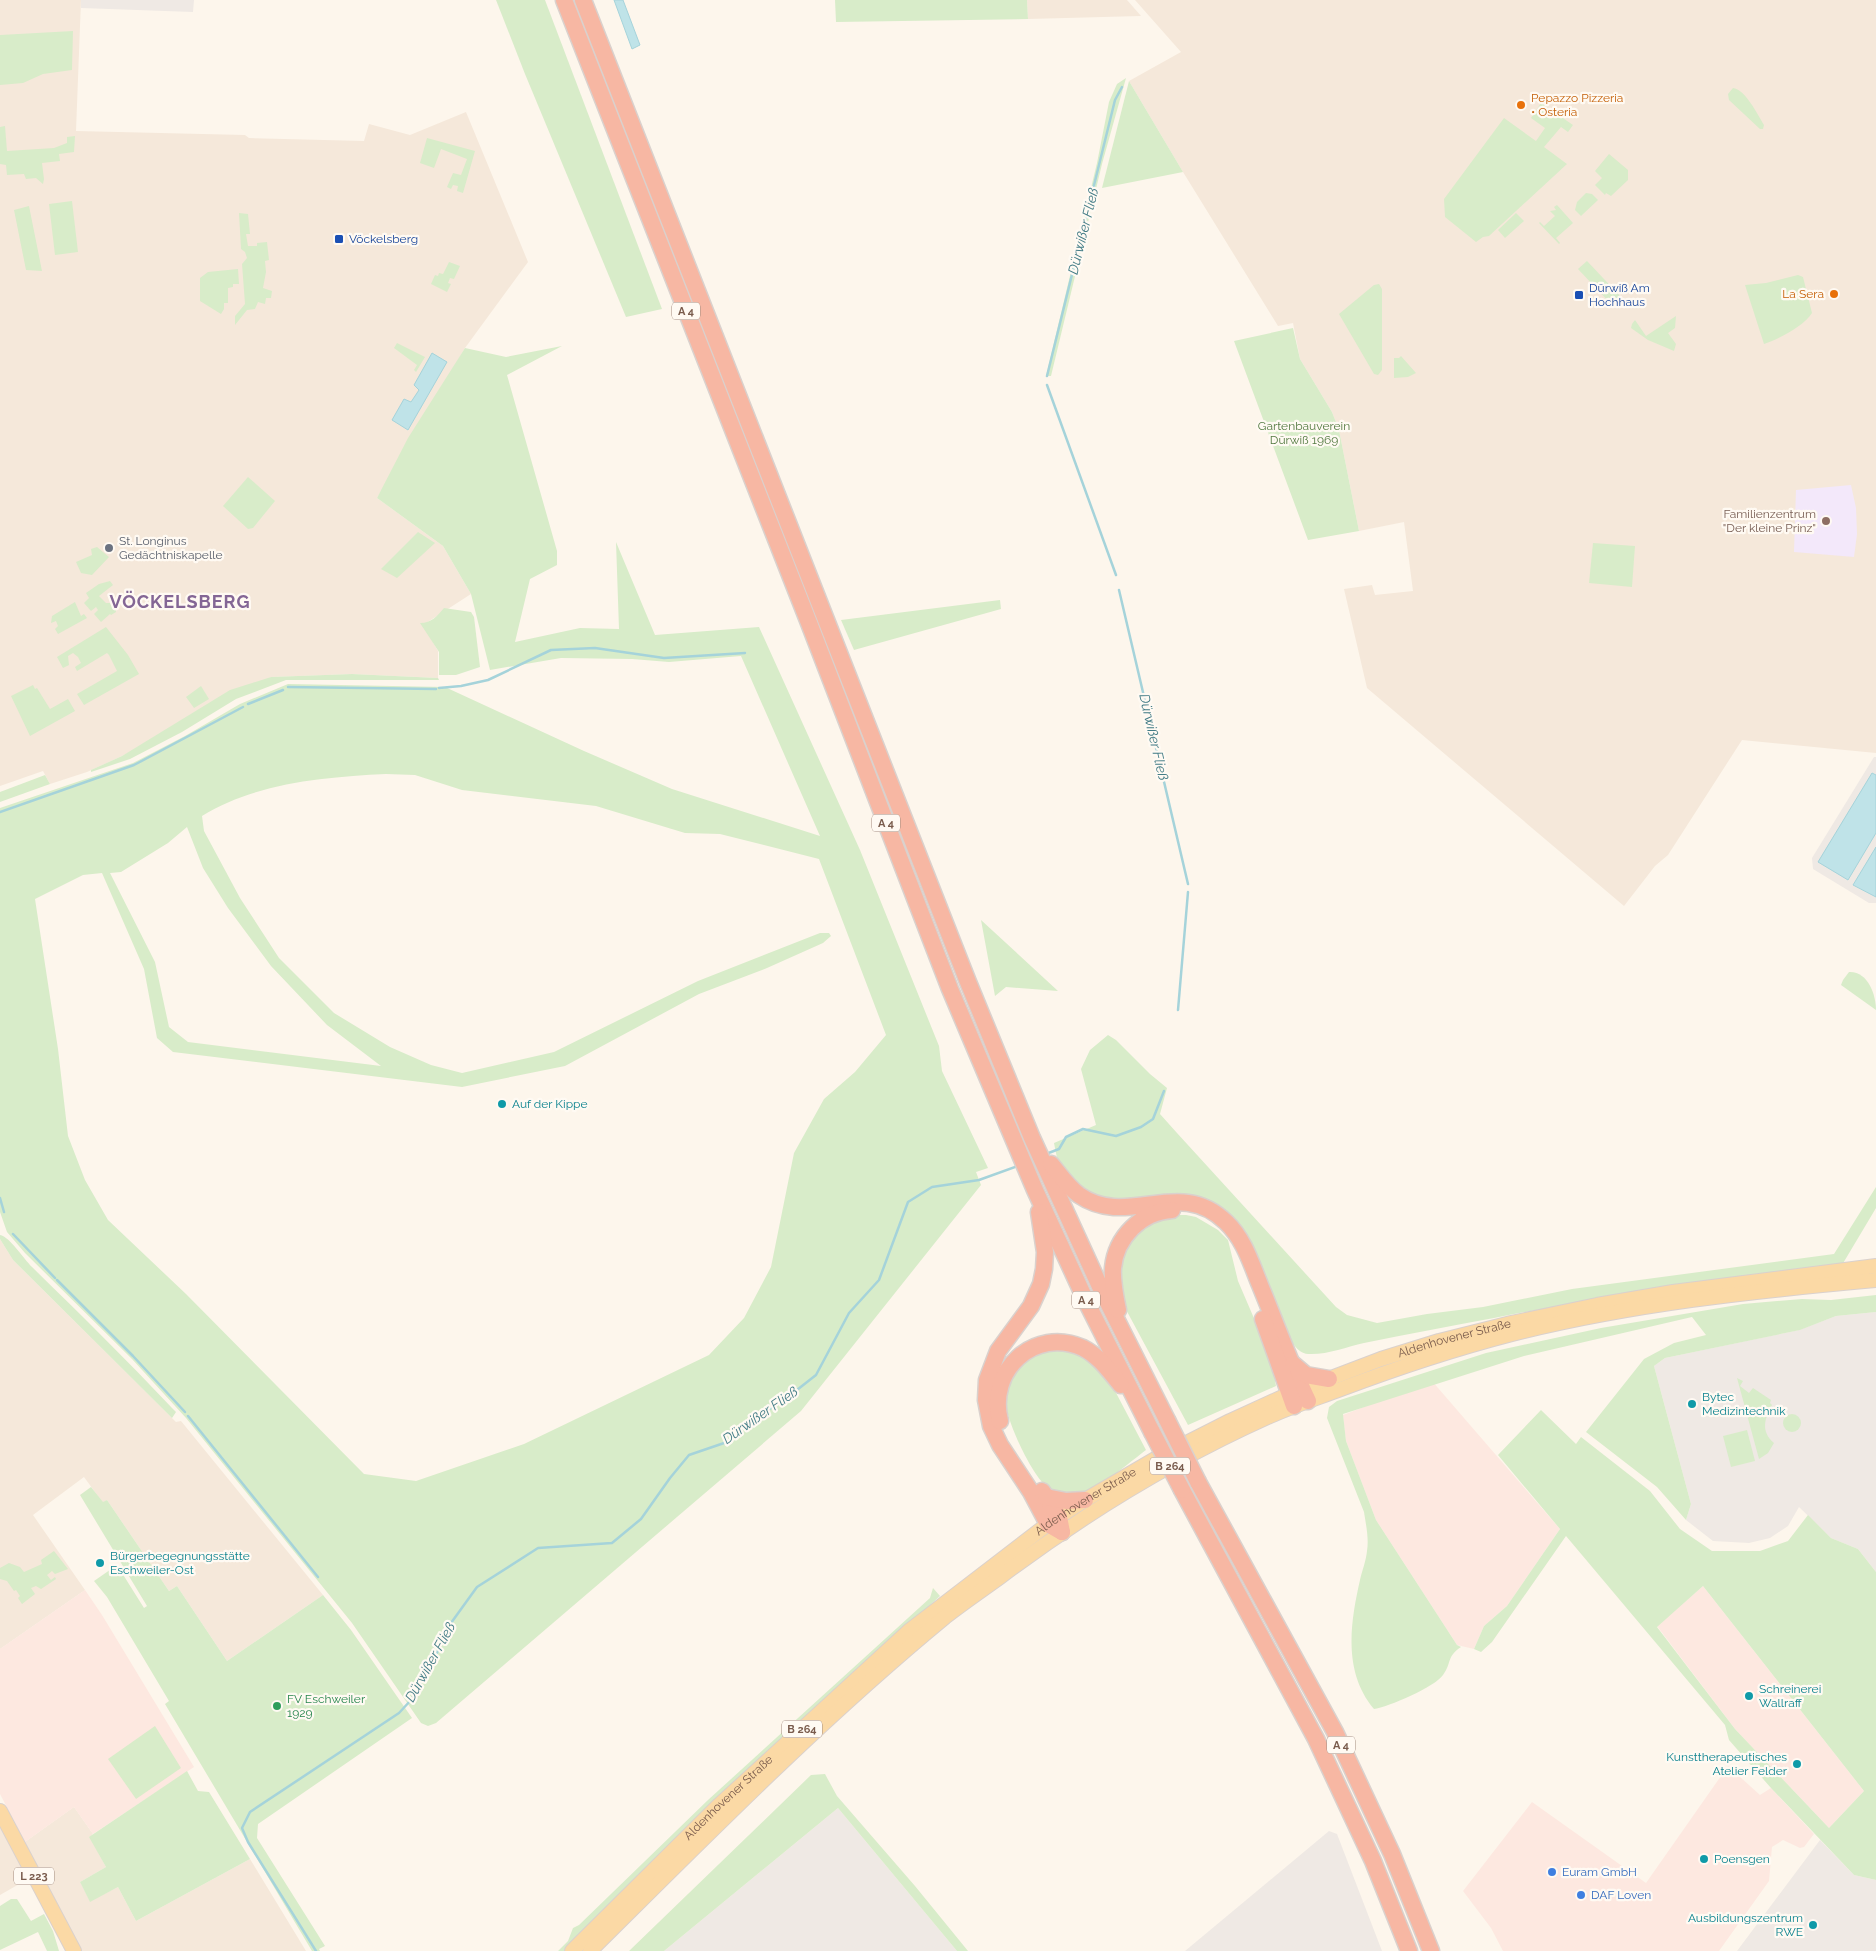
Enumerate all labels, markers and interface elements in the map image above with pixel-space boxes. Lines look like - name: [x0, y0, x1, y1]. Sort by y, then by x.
- place label: Pepazzo Pizzeria • Osteria: [1531, 91, 1623, 119]
- marker: Pepazzo Pizzeria • Osteria: [1515, 99, 1527, 111]
- water label: Dürwißer Fließ: [1065, 186, 1101, 276]
- place label: Vöckelsberg: [349, 232, 418, 246]
- marker: Vöckelsberg: [333, 233, 345, 245]
- place label: Dürwiß Am Hochhaus: [1589, 281, 1650, 309]
- place label: La Sera: [1782, 287, 1824, 301]
- marker: La Sera: [1828, 288, 1840, 300]
- marker: Dürwiß Am Hochhaus: [1573, 289, 1585, 301]
- road number: A 4: [672, 302, 700, 320]
- park label: Gartenbauverein Dürwiß 1969: [1258, 419, 1350, 447]
- place label: Familienzentrum "Der kleine Prinz": [1723, 507, 1816, 535]
- marker: Familienzentrum "Der kleine Prinz": [1820, 515, 1832, 527]
- place label: St. Longinus Gedächtniskapelle: [119, 534, 223, 562]
- marker: St. Longinus Gedächtniskapelle: [103, 542, 115, 554]
- district label: VÖCKELSBERG: [109, 590, 251, 612]
- water label: Dürwißer Fließ: [1136, 692, 1172, 782]
- road number: A 4: [872, 814, 900, 831]
- place label: Auf der Kippe: [512, 1097, 588, 1111]
- marker: Auf der Kippe: [496, 1098, 508, 1110]
- road number: A 4: [1072, 1292, 1100, 1308]
- street label: Aldenhovener Straße: [1396, 1316, 1512, 1360]
- water label: Dürwißer Fließ: [719, 1383, 801, 1447]
- place label: Bytec Medizintechnik: [1702, 1390, 1786, 1418]
- marker: Bytec Medizintechnik: [1686, 1398, 1698, 1410]
- road number: B 264: [1150, 1458, 1190, 1474]
- street label: Aldenhovener Straße: [1032, 1465, 1139, 1538]
- place label: Bürgerbegegnungsstätte Eschweiler-Ost: [110, 1549, 250, 1577]
- marker: Bürgerbegegnungsstätte Eschweiler-Ost: [94, 1557, 106, 1569]
- water label: Dürwißer Fließ: [402, 1619, 458, 1705]
- place label: Schreinerei Wallraff: [1759, 1682, 1821, 1710]
- marker: Schreinerei Wallraff: [1743, 1690, 1755, 1702]
- place label: FV Eschweiler 1929: [287, 1692, 366, 1720]
- marker: FV Eschweiler 1929: [271, 1700, 283, 1712]
- road number: B 264: [782, 1720, 822, 1738]
- road number: A 4: [1327, 1736, 1355, 1754]
- place label: Kunsttherapeutisches Atelier Felder: [1666, 1750, 1788, 1778]
- street label: Aldenhovener Straße: [681, 1752, 776, 1843]
- marker: Kunsttherapeutisches Atelier Felder: [1791, 1758, 1803, 1770]
- place label: Poensgen: [1714, 1852, 1770, 1866]
- marker: Poensgen: [1698, 1853, 1710, 1865]
- place label: Euram GmbH: [1562, 1865, 1637, 1879]
- marker: Euram GmbH: [1546, 1866, 1558, 1878]
- road number: L 223: [14, 1868, 54, 1884]
- place label: DAF Loven: [1591, 1888, 1651, 1902]
- marker: DAF Loven: [1575, 1889, 1587, 1901]
- place label: Ausbildungszentrum RWE: [1688, 1911, 1803, 1939]
- marker: Ausbildungszentrum RWE: [1807, 1919, 1819, 1931]

